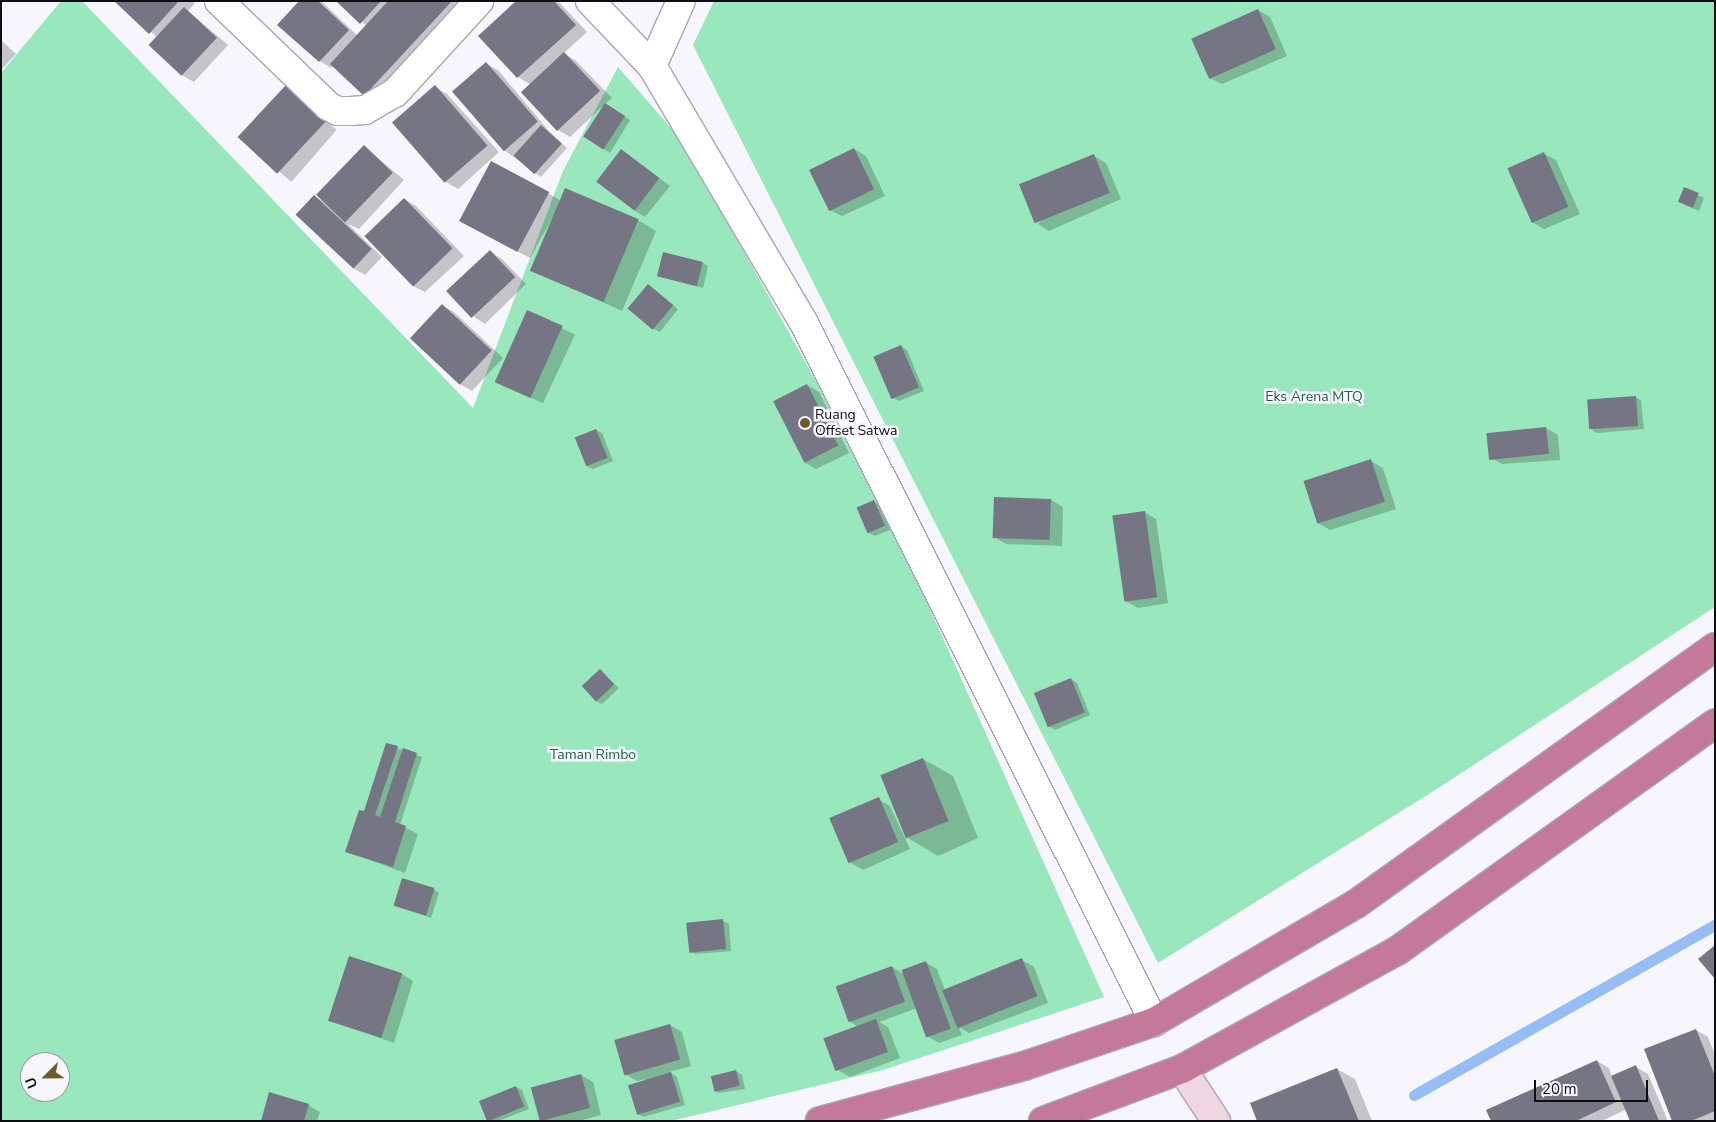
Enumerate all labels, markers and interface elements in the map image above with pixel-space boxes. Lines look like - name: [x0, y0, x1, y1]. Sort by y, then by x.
- park label: Eks Arena MTQ: [1265, 389, 1363, 405]
- place label: Ruang Offset Satwa: [815, 407, 898, 440]
- marker: Ruang Offset Satwa: [799, 417, 811, 429]
- park label: Taman Rimbo: [550, 747, 636, 763]
- north arrow: [20, 1052, 70, 1102]
- scale bar: [1536, 1070, 1650, 1102]
- text: U: [21, 1074, 42, 1091]
- text: 20 m: [1542, 1079, 1577, 1099]

